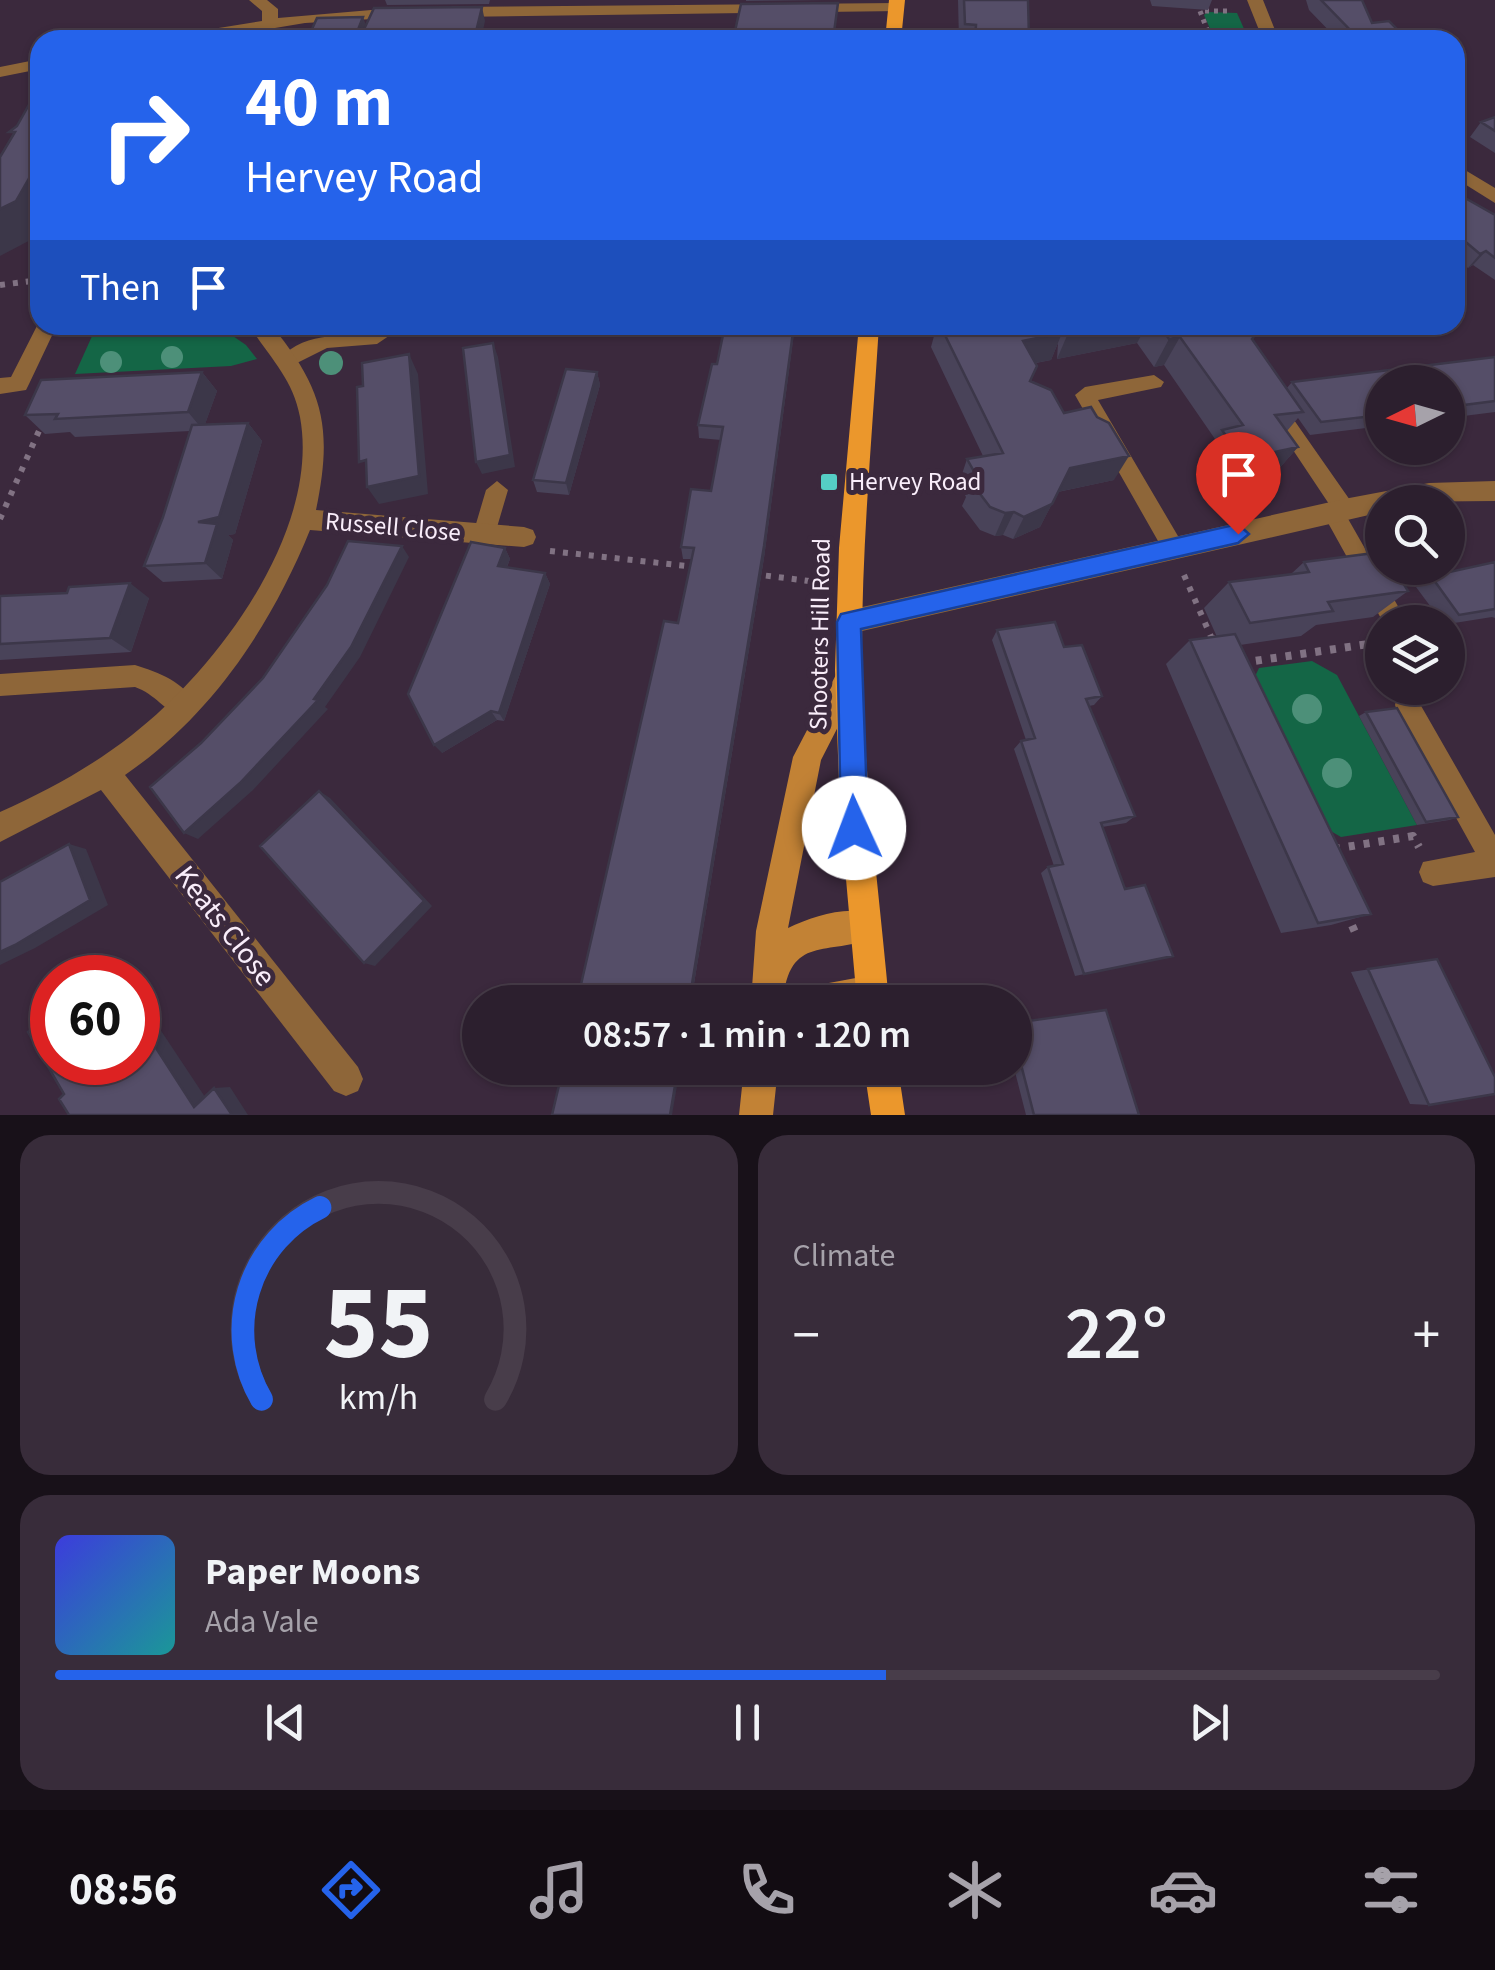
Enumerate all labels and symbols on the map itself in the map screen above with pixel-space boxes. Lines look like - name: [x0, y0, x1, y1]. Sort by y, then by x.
- north arrow: [1365, 365, 1465, 465]
- pin: [1196, 432, 1281, 535]
- place label: Hervey Road: [849, 464, 981, 500]
- marker: Hervey Road: [818, 471, 840, 493]
- street label: Russell Close: [324, 503, 462, 551]
- street label: Shooters Hill Road: [800, 538, 840, 730]
- position arrow: [802, 776, 906, 880]
- street label: Keats Close: [164, 856, 286, 996]
- speed limit sign: 60: [30, 955, 160, 1085]

